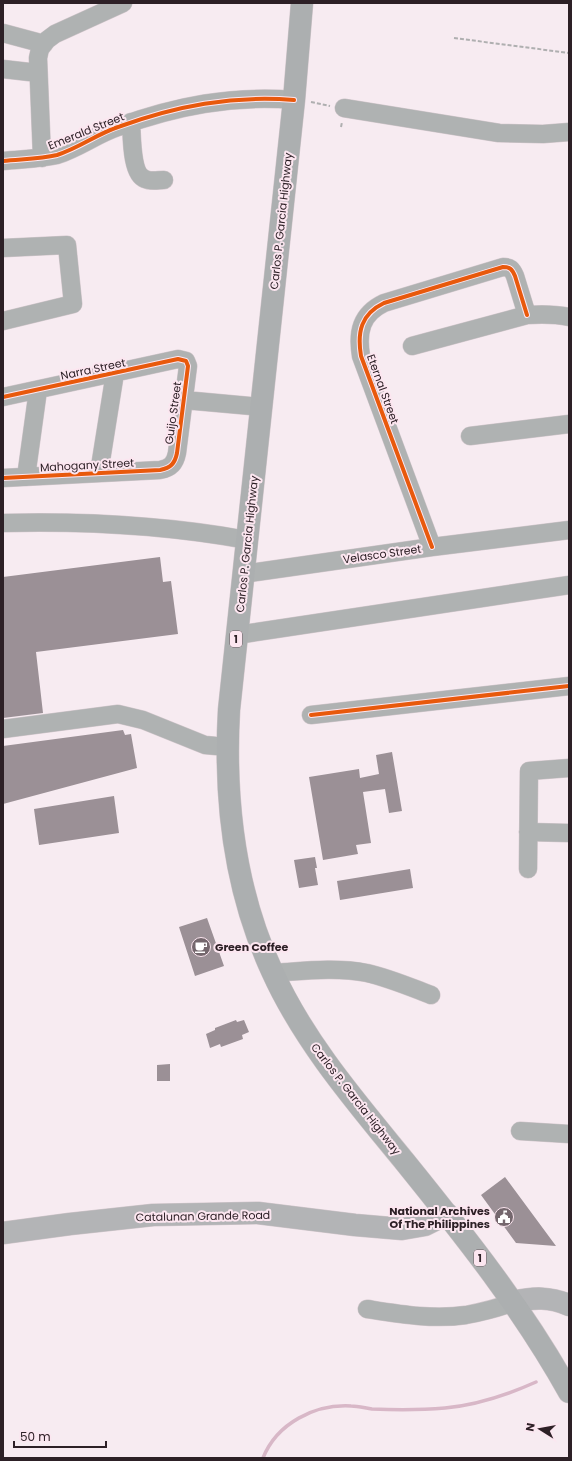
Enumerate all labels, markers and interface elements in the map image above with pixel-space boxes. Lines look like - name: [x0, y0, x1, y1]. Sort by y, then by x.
- street label: Emerald Street: [46, 108, 126, 154]
- street label: Carlos P. Garcia Highway: [266, 151, 296, 290]
- street label: Eternal Street: [363, 352, 403, 426]
- street label: Narra Street: [59, 354, 127, 384]
- street label: Guijo Street: [161, 381, 185, 445]
- street label: Mahogany Street: [40, 455, 134, 475]
- street label: Carlos P. Garcia Highway: [232, 474, 262, 613]
- street label: Velasco Street: [342, 541, 422, 567]
- road number: 1: [230, 631, 242, 647]
- cafe icon: Green Coffee: [190, 936, 212, 958]
- place label: Green Coffee: [215, 939, 288, 955]
- street label: Carlos P. Garcia Highway: [307, 1040, 405, 1159]
- place label: National Archives Of The Philippines: [389, 1203, 490, 1232]
- public building icon: National Archives Of The Philippines: [493, 1206, 515, 1228]
- street label: Catalunan Grande Road: [136, 1207, 270, 1225]
- road number: 1: [474, 1250, 486, 1266]
- north arrow: [520, 1409, 560, 1449]
- text: N: [522, 1422, 539, 1433]
- scale bar: [14, 1423, 106, 1449]
- text: 50 m: [20, 1428, 51, 1445]

